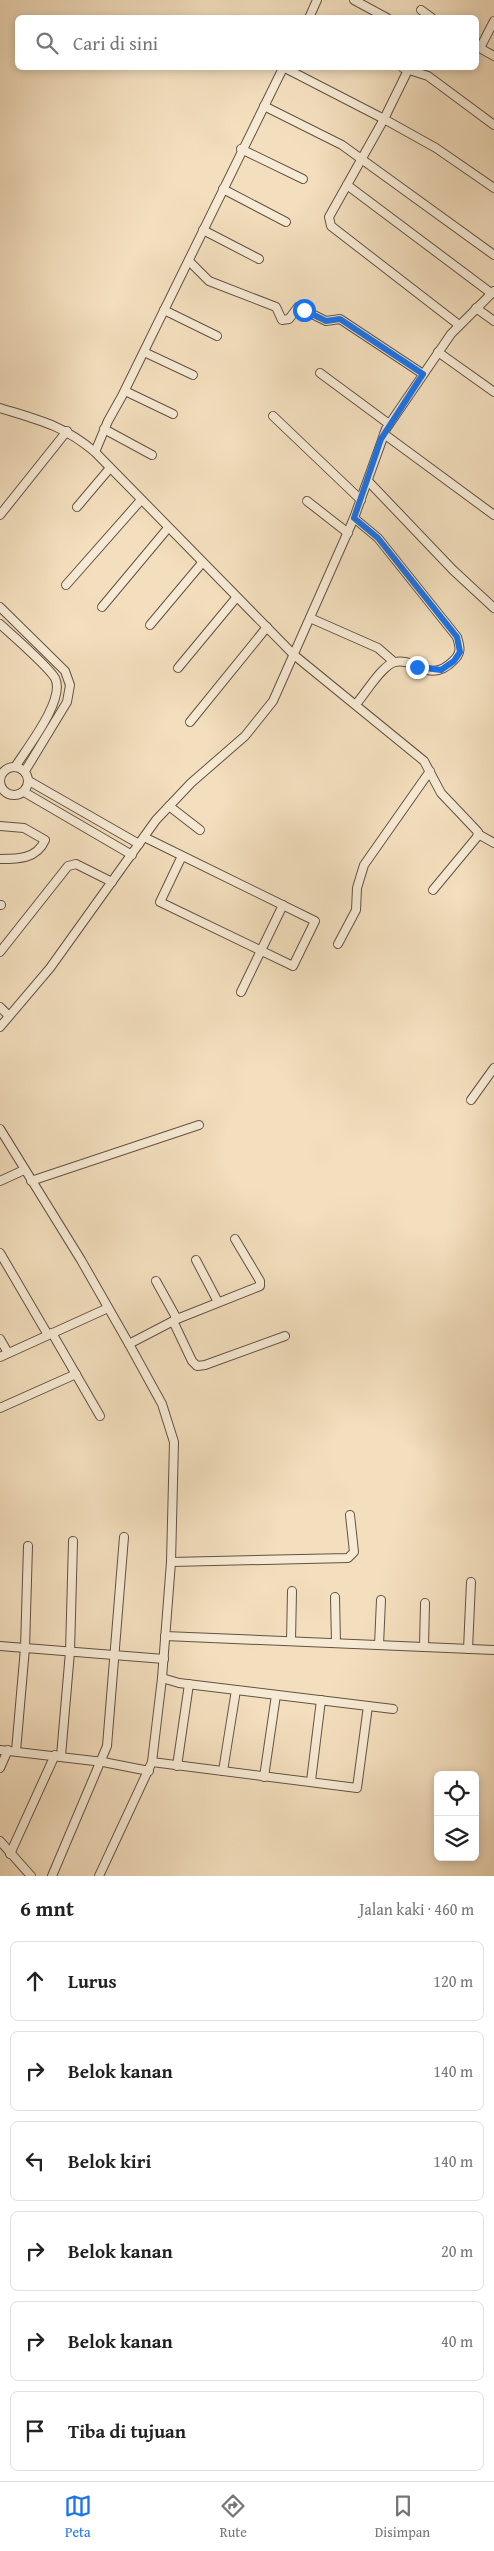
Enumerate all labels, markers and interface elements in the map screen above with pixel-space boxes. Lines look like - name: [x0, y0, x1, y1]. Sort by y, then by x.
- search box: [15, 15, 479, 70]
- icon: search: [33, 29, 61, 57]
- text: Cari di sini: [73, 29, 158, 57]
- route start: [293, 299, 316, 322]
- route end: [406, 656, 429, 679]
- map controls: [434, 1771, 479, 1861]
- button: locate: [434, 1771, 479, 1816]
- button: layers: [434, 1816, 479, 1861]
- text: 6 mnt: [20, 1893, 74, 1924]
- text: Jalan kaki · 460 m: [359, 1897, 474, 1921]
- icon: ahead: [21, 1967, 49, 1995]
- text: Lurus: [68, 1967, 117, 1995]
- text: 120 m: [433, 1969, 473, 1993]
- icon: right: [21, 2057, 49, 2085]
- text: Belok kanan: [68, 2057, 173, 2085]
- text: 140 m: [433, 2059, 473, 2083]
- icon: left: [21, 2147, 49, 2175]
- text: Belok kiri: [68, 2147, 151, 2175]
- text: 140 m: [433, 2149, 473, 2173]
- icon: right: [21, 2237, 49, 2265]
- text: Belok kanan: [68, 2237, 173, 2265]
- text: 20 m: [441, 2239, 473, 2263]
- icon: right: [21, 2327, 49, 2355]
- text: Belok kanan: [68, 2327, 173, 2355]
- text: 40 m: [441, 2329, 473, 2353]
- icon: arrive: [21, 2417, 49, 2445]
- text: Tiba di tujuan: [68, 2417, 186, 2445]
- tab: Peta: [64, 2492, 92, 2542]
- tab: Rute: [219, 2492, 247, 2542]
- tab: Disimpan: [375, 2492, 430, 2542]

